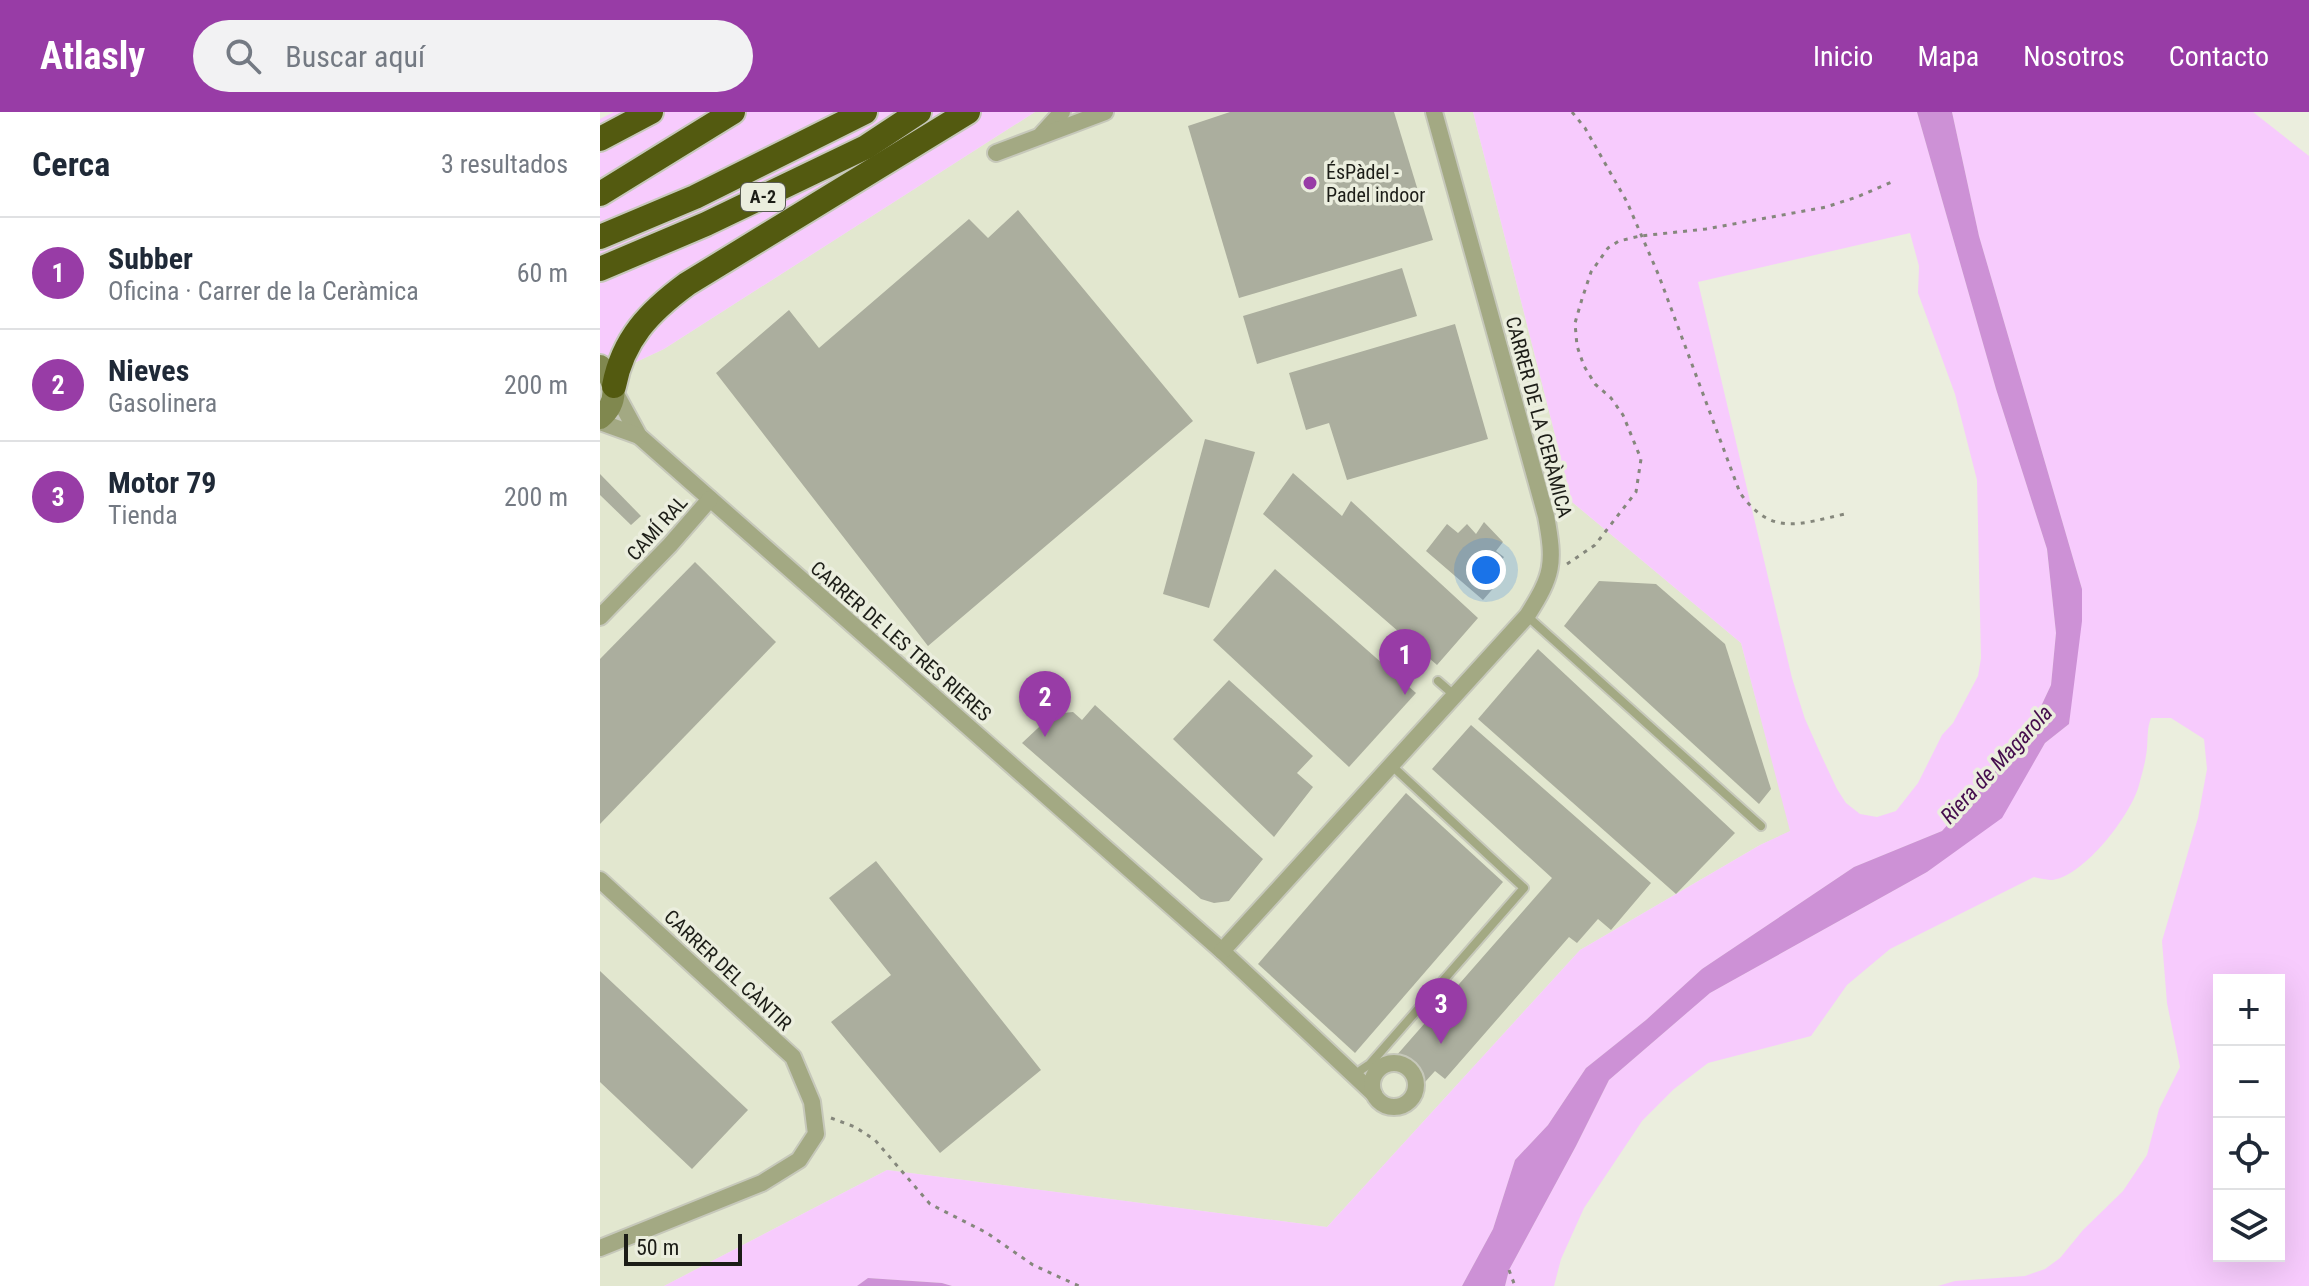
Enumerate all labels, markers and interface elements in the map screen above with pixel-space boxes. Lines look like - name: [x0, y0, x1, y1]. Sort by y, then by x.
- search box: [193, 20, 753, 92]
- text: Atlasly: [40, 34, 145, 78]
- icon: search: [221, 34, 265, 78]
- text: Buscar aquí: [285, 39, 425, 74]
- text: Inicio: [1813, 40, 1873, 73]
- text: Mapa: [1917, 40, 1979, 73]
- text: Nosotros: [2023, 40, 2125, 73]
- text: Contacto: [2169, 40, 2269, 73]
- text: Cerca: [32, 144, 110, 184]
- text: 3 resultados: [441, 149, 568, 179]
- place label: ÉsPàdel - Padel indoor: [1326, 160, 1425, 207]
- marker: ÉsPàdel - Padel indoor: [1301, 174, 1319, 192]
- road number: A-2: [741, 183, 785, 211]
- text: Subber: [108, 241, 193, 276]
- text: 1: [51, 258, 65, 288]
- text: 60 m: [517, 258, 568, 288]
- text: Oficina · Carrer de la Ceràmica: [108, 276, 419, 306]
- street label: CARRER DE LA CERÀMICA: [1501, 314, 1578, 521]
- text: Nieves: [108, 353, 189, 388]
- text: 2: [51, 370, 65, 400]
- text: 200 m: [504, 370, 568, 400]
- text: Gasolinera: [108, 388, 217, 418]
- text: Motor 79: [108, 465, 217, 500]
- text: 3: [51, 482, 65, 512]
- text: 200 m: [504, 482, 568, 512]
- street label: CAMÍ RAL: [622, 491, 692, 565]
- text: Tienda: [108, 500, 178, 530]
- your location: [1466, 550, 1506, 590]
- street label: CARRER DE LES TRES RIERES: [806, 556, 996, 726]
- pin: 1: [1379, 629, 1431, 695]
- pin: 2: [1019, 671, 1071, 737]
- water label: Riera de Magarola: [1935, 700, 2057, 829]
- street label: CARRER DEL CÀNTIR: [659, 905, 797, 1036]
- map controls: [2213, 974, 2285, 1262]
- button: +: [2213, 974, 2285, 1046]
- pin: 3: [1415, 978, 1467, 1044]
- button: −: [2213, 1046, 2285, 1118]
- button: locate: [2213, 1118, 2285, 1190]
- button: layers: [2213, 1190, 2285, 1262]
- scale bar: [624, 1230, 742, 1266]
- text: 50 m: [636, 1235, 679, 1260]

